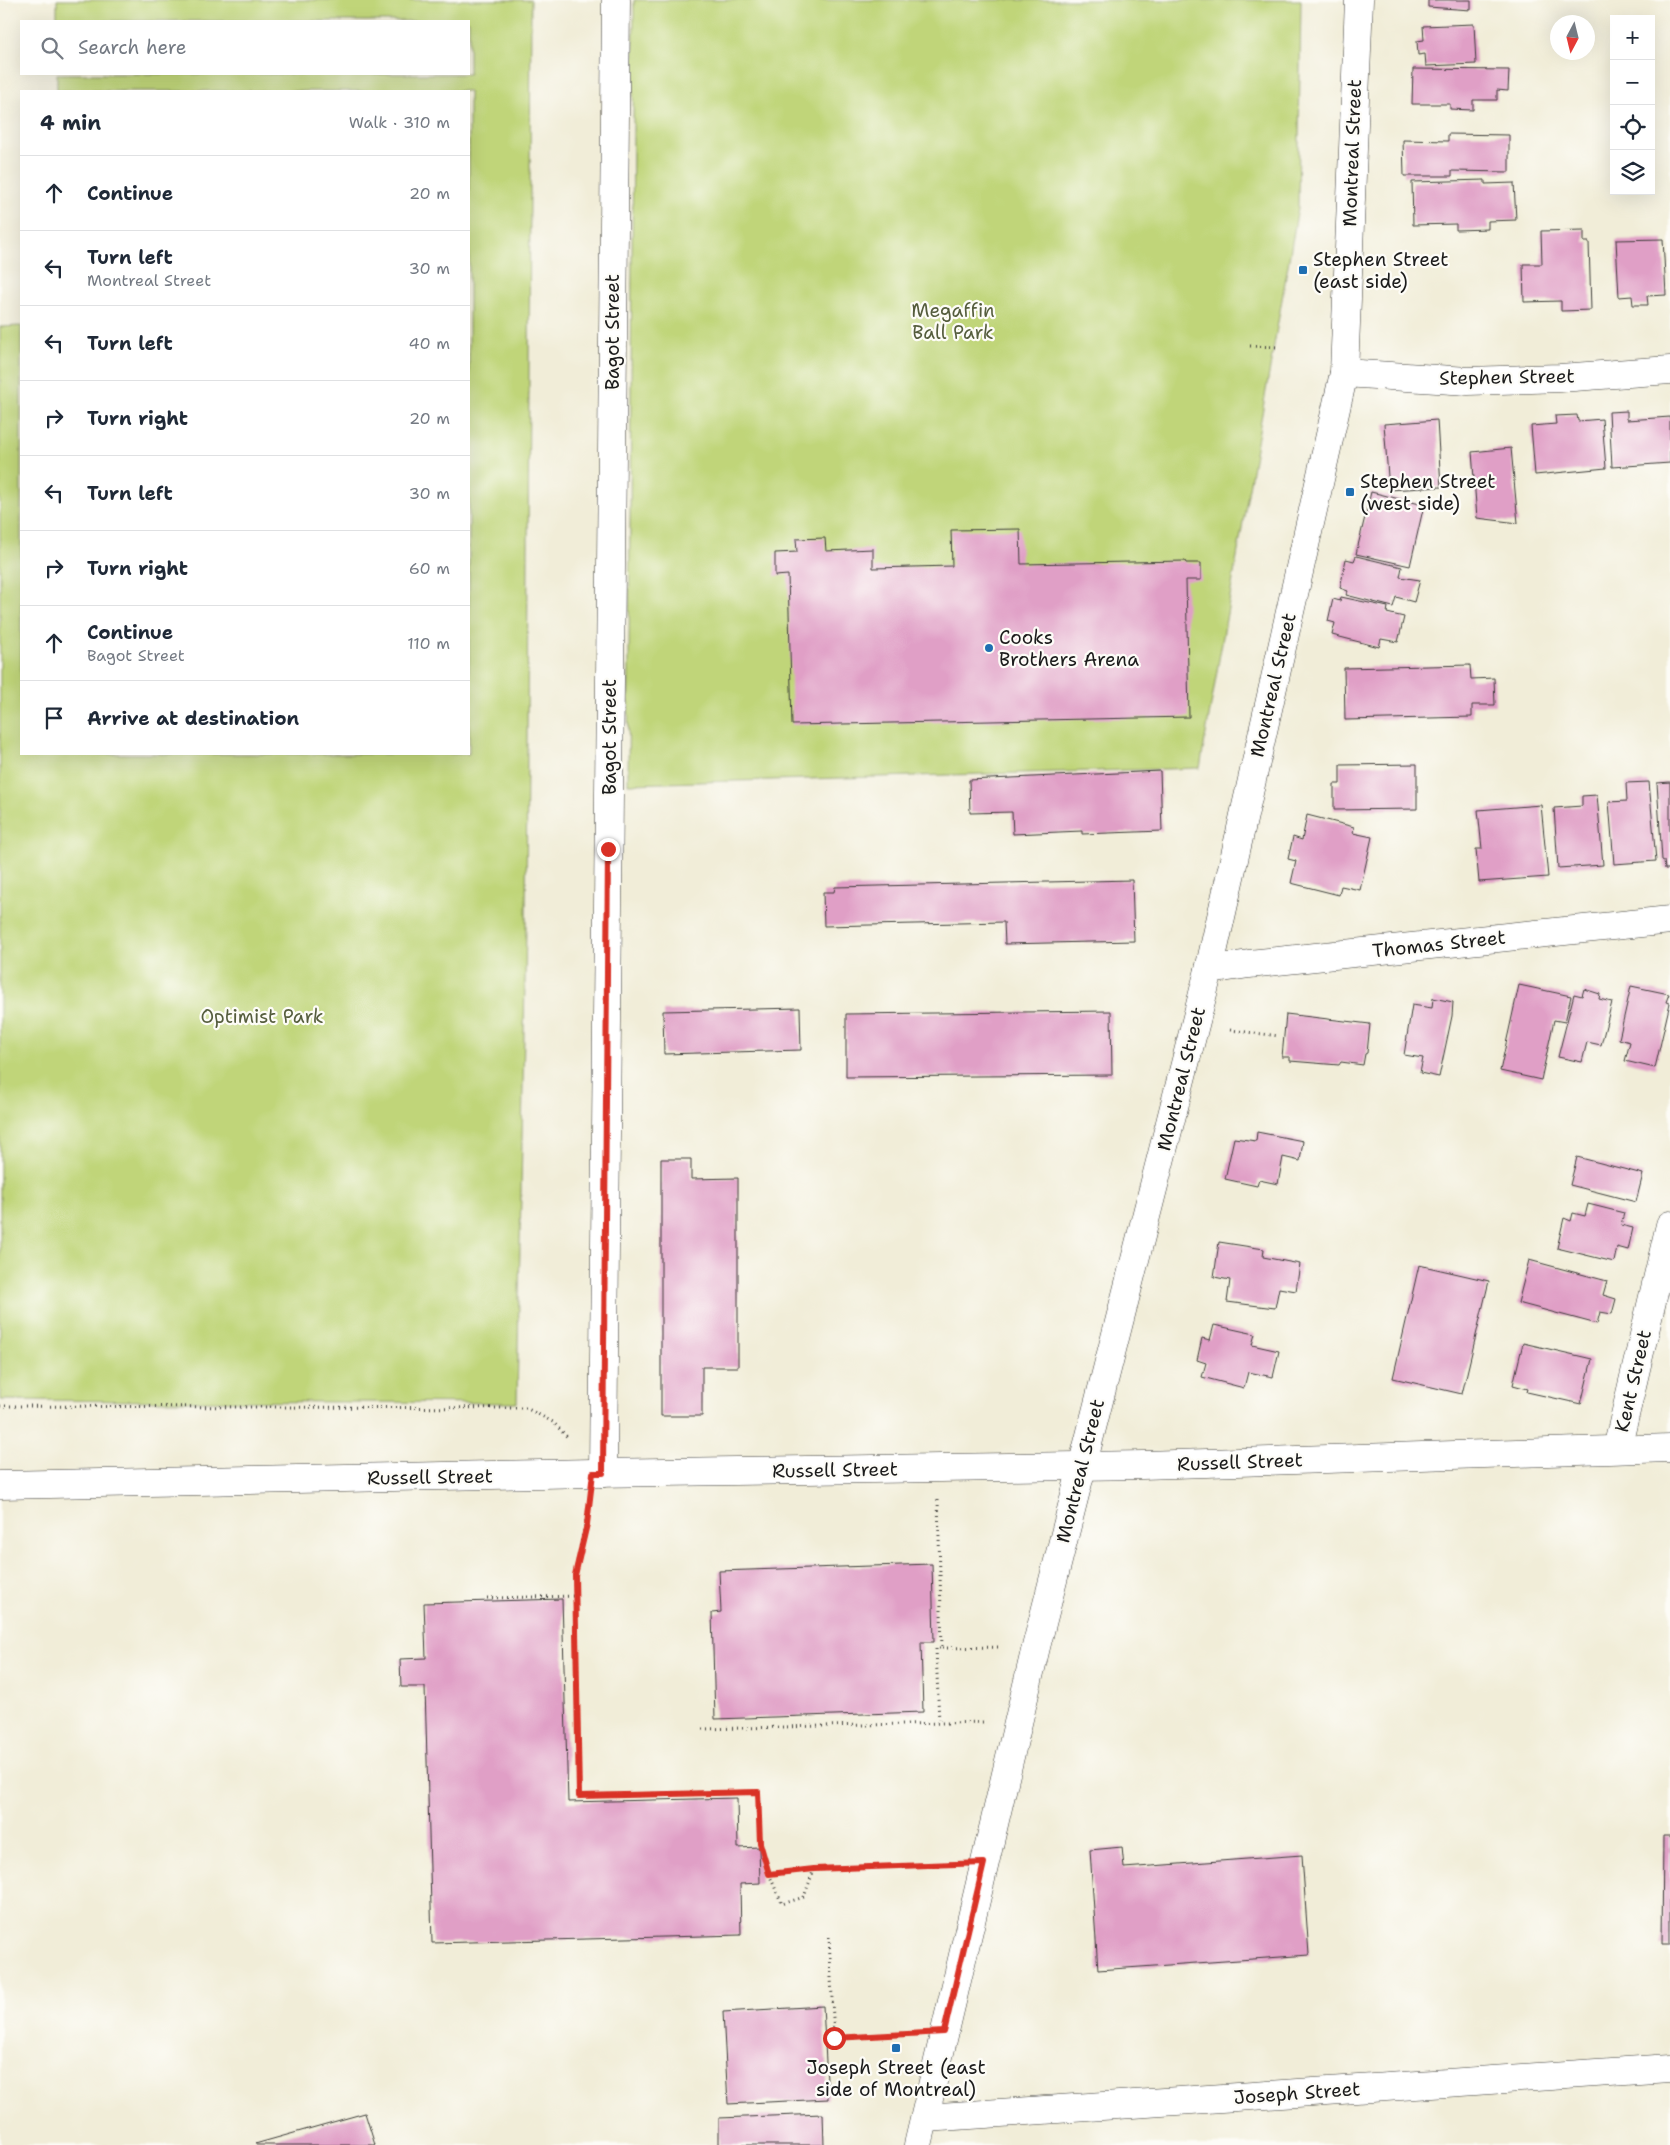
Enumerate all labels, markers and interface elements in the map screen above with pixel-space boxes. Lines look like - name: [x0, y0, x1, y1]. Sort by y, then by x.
- north arrow: [1550, 15, 1595, 60]
- map controls: [1610, 15, 1655, 195]
- button: +: [1610, 15, 1655, 60]
- search box: [20, 20, 470, 75]
- icon: search: [38, 34, 66, 62]
- text: Search here: [78, 35, 187, 60]
- button: −: [1610, 60, 1655, 105]
- street label: Montreal Street: [1337, 79, 1367, 227]
- button: locate: [1610, 105, 1655, 150]
- text: 4 min: [40, 109, 101, 137]
- text: Walk · 310 m: [349, 112, 450, 133]
- button: layers: [1610, 150, 1655, 195]
- icon: ahead: [40, 179, 68, 207]
- text: Continue: [87, 181, 173, 206]
- text: 20 m: [409, 183, 450, 204]
- text: Turn left: [87, 245, 173, 270]
- place label: Stephen Street (east side): [1313, 247, 1449, 294]
- icon: left: [40, 254, 68, 282]
- text: 30 m: [409, 258, 450, 279]
- marker: Stephen Street (east side): [1297, 264, 1309, 276]
- text: Montreal Street: [87, 270, 211, 291]
- street label: Bagot Street: [600, 274, 625, 390]
- park label: Megaffin Ball Park: [911, 298, 995, 345]
- icon: left: [40, 329, 68, 357]
- text: Turn left: [87, 331, 173, 356]
- text: 40 m: [408, 333, 450, 354]
- street label: Stephen Street: [1439, 363, 1575, 391]
- icon: right: [40, 404, 68, 432]
- text: Turn right: [87, 406, 188, 431]
- text: 20 m: [409, 408, 450, 429]
- place label: Stephen Street (west side): [1360, 469, 1496, 516]
- icon: left: [40, 479, 68, 507]
- text: Turn left: [87, 481, 173, 506]
- text: 30 m: [409, 483, 450, 504]
- marker: Stephen Street (west side): [1344, 486, 1356, 498]
- icon: right: [40, 554, 68, 582]
- text: Turn right: [87, 556, 188, 581]
- text: 60 m: [409, 558, 450, 579]
- street label: Montreal Street: [1244, 610, 1302, 760]
- text: Continue: [87, 620, 173, 645]
- place label: Cooks Brothers Arena: [999, 625, 1139, 672]
- icon: ahead: [40, 629, 68, 657]
- text: 110 m: [407, 633, 450, 654]
- marker: Cooks Brothers Arena: [983, 642, 995, 654]
- text: Bagot Street: [87, 645, 185, 666]
- street label: Bagot Street: [597, 679, 622, 795]
- icon: arrive: [40, 704, 68, 732]
- text: Arrive at destination: [87, 706, 299, 731]
- route end: [597, 838, 620, 861]
- street label: Thomas Street: [1371, 925, 1507, 963]
- park label: Optimist Park: [200, 1004, 324, 1029]
- street label: Montreal Street: [1151, 1004, 1211, 1154]
- street label: Kent Street: [1609, 1327, 1657, 1435]
- street label: Montreal Street: [1050, 1396, 1110, 1546]
- street label: Russell Street: [1177, 1447, 1303, 1477]
- street label: Russell Street: [772, 1456, 898, 1484]
- street label: Russell Street: [367, 1463, 493, 1491]
- route start: [823, 2027, 846, 2050]
- marker: Joseph Street (east side of Montreal): [890, 2042, 902, 2054]
- place label: Joseph Street (east side of Montreal): [806, 2055, 986, 2102]
- street label: Joseph Street: [1233, 2076, 1361, 2110]

